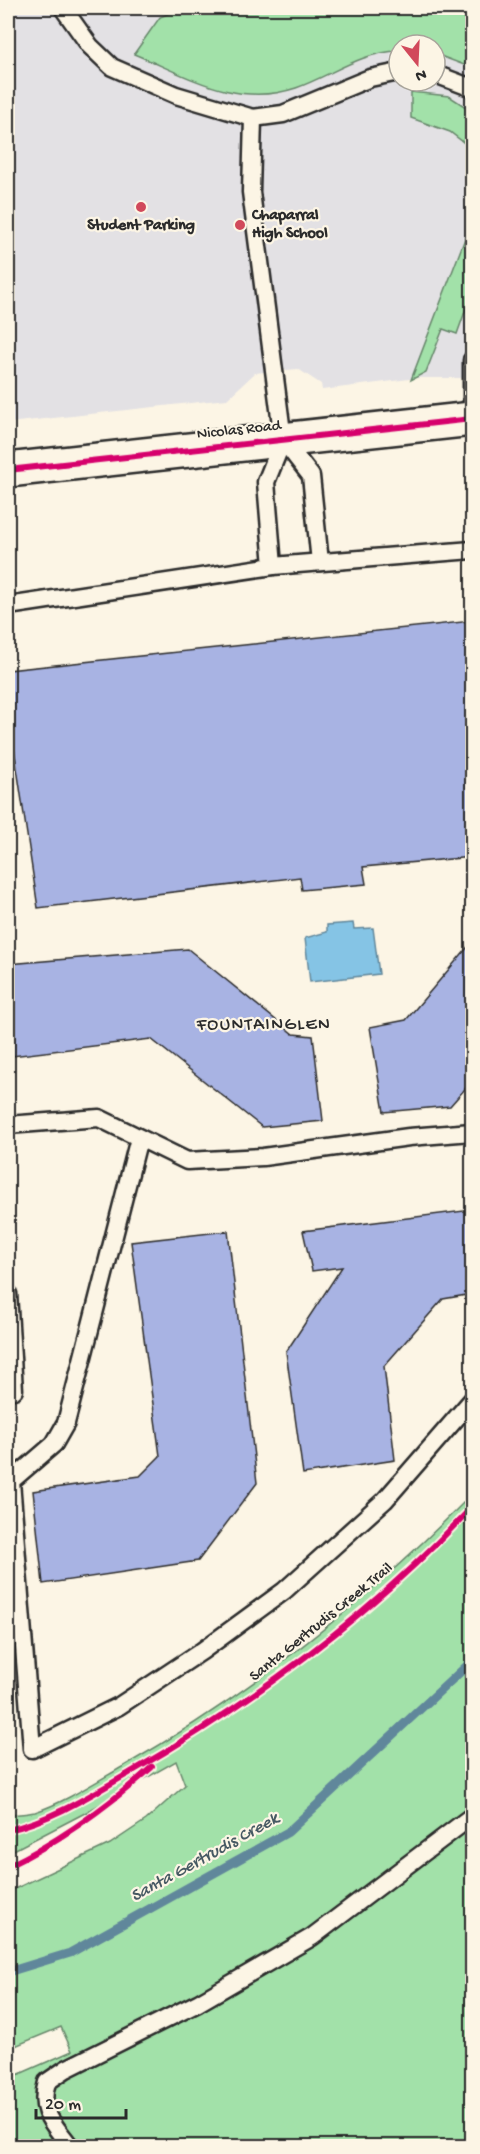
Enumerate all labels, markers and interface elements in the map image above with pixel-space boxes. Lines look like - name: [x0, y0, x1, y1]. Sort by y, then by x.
- north arrow: [387, 33, 447, 93]
- text: N: [412, 63, 428, 85]
- marker: Student Parking: [134, 200, 148, 214]
- place label: Chaparral High School: [251, 207, 328, 244]
- place label: Student Parking: [87, 217, 195, 236]
- marker: Chaparral High School: [233, 218, 247, 232]
- street label: Nicolas Road: [196, 417, 284, 445]
- district label: FOUNTAINGLEN: [196, 1015, 331, 1036]
- street label: Santa Gertrudis Creek Trail: [247, 1559, 397, 1687]
- water label: Santa Gertrudis Creek: [127, 1808, 284, 1907]
- scale bar: [36, 2082, 126, 2120]
- text: 20 m: [45, 2095, 81, 2116]

